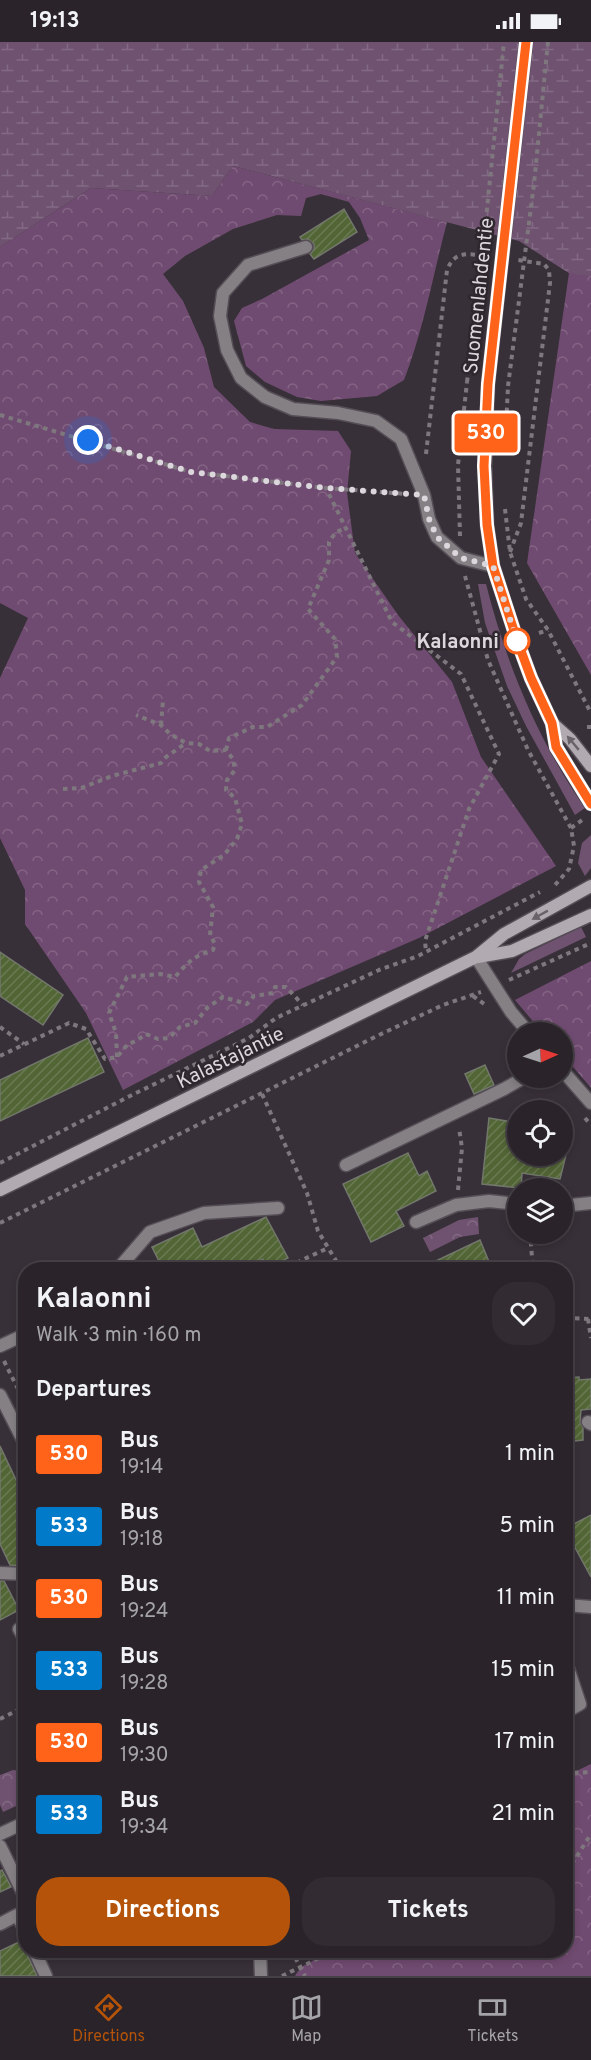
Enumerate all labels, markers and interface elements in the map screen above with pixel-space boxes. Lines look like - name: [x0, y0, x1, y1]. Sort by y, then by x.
- text: 19:13: [30, 8, 80, 35]
- street label: Suomenlahdentie: [459, 217, 501, 376]
- line badge: 530: [452, 414, 520, 452]
- text: 530: [467, 420, 505, 447]
- your location: [73, 425, 103, 455]
- marker: Kalaonni: [504, 628, 530, 654]
- place label: Kalaonni: [417, 630, 499, 656]
- one-way arrow: [566, 735, 579, 751]
- one-way arrow: [531, 910, 548, 920]
- street label: Kalastajantie: [173, 1022, 289, 1096]
- north arrow: [507, 1022, 573, 1088]
- map controls: [507, 1022, 573, 1244]
- button: locate: [507, 1100, 573, 1166]
- button: layers: [507, 1178, 573, 1244]
- text: Kalaonni: [36, 1282, 151, 1318]
- button: heart: [492, 1282, 555, 1345]
- text: Walk · 3 min · 160 m: [36, 1323, 201, 1349]
- text: Departures: [36, 1377, 152, 1404]
- text: Bus: [120, 1428, 159, 1455]
- text: 530: [50, 1441, 88, 1468]
- text: 1 min: [505, 1441, 555, 1468]
- text: 19:14: [120, 1455, 163, 1481]
- text: Bus: [120, 1500, 159, 1527]
- text: 533: [50, 1513, 88, 1540]
- text: 5 min: [500, 1513, 555, 1540]
- text: 19:18: [120, 1527, 164, 1553]
- text: Bus: [120, 1572, 159, 1599]
- text: 530: [50, 1585, 88, 1612]
- text: 11 min: [497, 1585, 555, 1612]
- text: 19:24: [120, 1599, 168, 1625]
- text: Bus: [120, 1644, 159, 1671]
- text: 533: [50, 1657, 88, 1684]
- text: 15 min: [491, 1657, 555, 1684]
- text: 19:28: [120, 1671, 168, 1697]
- text: Bus: [120, 1716, 159, 1743]
- text: 530: [50, 1729, 88, 1756]
- text: 17 min: [495, 1729, 555, 1756]
- text: 19:30: [120, 1743, 169, 1769]
- text: Bus: [120, 1788, 159, 1815]
- text: 533: [50, 1801, 88, 1828]
- text: 21 min: [492, 1801, 555, 1828]
- text: 19:34: [120, 1815, 168, 1841]
- button: Directions: [36, 1877, 290, 1946]
- button: Tickets: [302, 1877, 555, 1946]
- tab: Directions: [72, 1991, 145, 2047]
- tab: Map: [290, 1991, 323, 2047]
- tab: Tickets: [467, 1991, 519, 2047]

